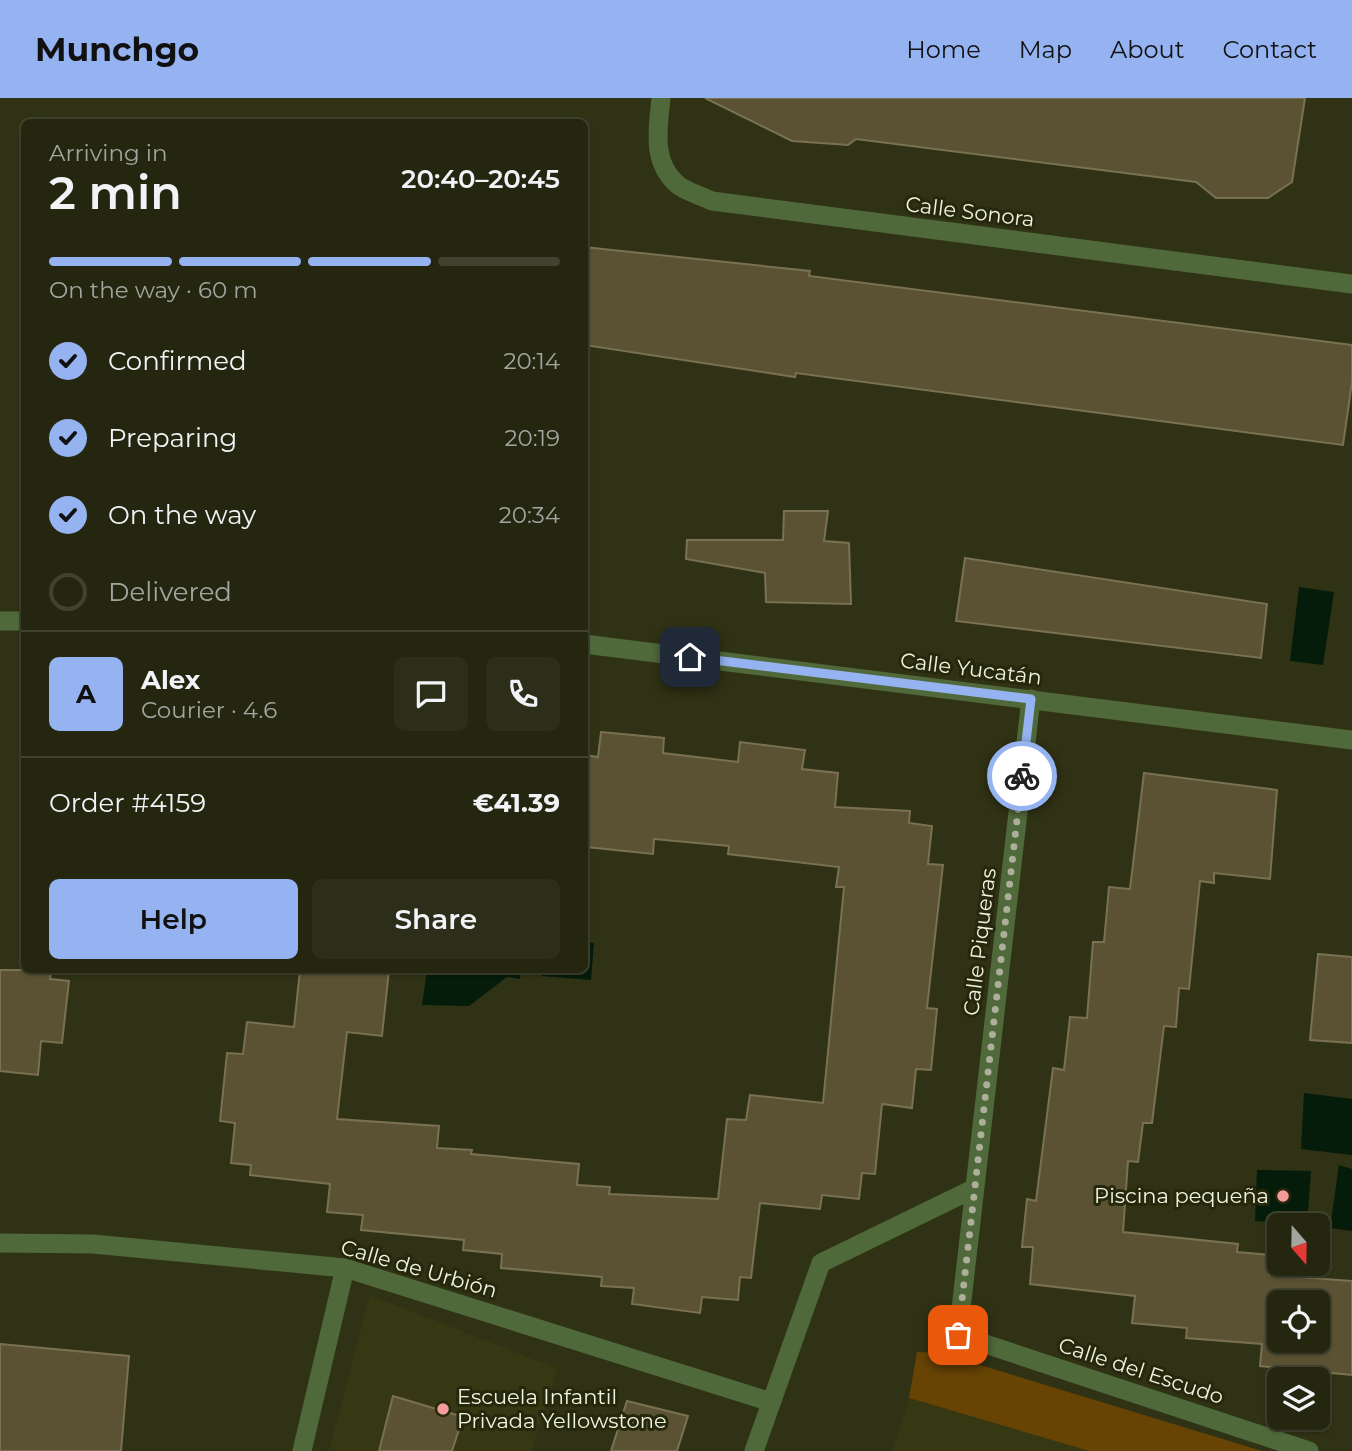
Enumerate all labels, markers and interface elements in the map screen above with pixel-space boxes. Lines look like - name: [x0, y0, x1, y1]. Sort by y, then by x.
- text: Munchgo: [35, 29, 199, 69]
- text: Home: [906, 35, 981, 64]
- text: Map: [1019, 35, 1072, 64]
- text: About: [1110, 35, 1184, 64]
- text: Contact: [1222, 35, 1317, 64]
- text: Arriving in: [49, 139, 168, 167]
- text: 20:40–20:45: [401, 163, 560, 195]
- text: 2 min: [49, 164, 182, 221]
- street label: Calle Sonora: [904, 191, 1036, 232]
- text: On the way · 60 m: [49, 276, 258, 304]
- icon: check: [49, 342, 87, 380]
- text: Confirmed: [108, 345, 247, 377]
- text: 20:14: [503, 347, 560, 375]
- icon: check: [49, 419, 87, 457]
- text: Preparing: [108, 422, 237, 454]
- text: 20:19: [505, 424, 560, 452]
- icon: check: [49, 496, 87, 534]
- text: On the way: [108, 499, 256, 531]
- text: 20:34: [499, 501, 560, 529]
- text: Delivered: [108, 576, 232, 608]
- pin: [660, 627, 720, 687]
- icon: home: [671, 638, 709, 676]
- street label: Calle Yucatán: [899, 647, 1043, 690]
- button: chat: [394, 657, 468, 731]
- button: phone: [486, 657, 560, 731]
- text: Alex: [141, 664, 200, 696]
- text: A: [76, 678, 96, 710]
- text: Courier · 4.6: [141, 696, 277, 724]
- courier: [987, 741, 1057, 811]
- icon: bike: [1003, 757, 1041, 795]
- text: Order #4159: [49, 787, 206, 819]
- text: €41.39: [473, 787, 560, 819]
- street label: Calle Piqueras: [958, 867, 1001, 1017]
- button: Help: [49, 879, 298, 959]
- button: Share: [312, 879, 560, 959]
- place label: Piscina pequeña: [1094, 1183, 1269, 1208]
- marker: Piscina pequeña: [1275, 1188, 1291, 1204]
- north arrow: [1267, 1213, 1330, 1276]
- map controls: [1267, 1213, 1330, 1430]
- street label: Calle de Urbión: [338, 1234, 500, 1303]
- button: locate: [1267, 1290, 1330, 1353]
- pin: [928, 1305, 988, 1365]
- icon: bag: [939, 1316, 977, 1354]
- street label: Calle del Escudo: [1055, 1332, 1227, 1409]
- button: layers: [1267, 1367, 1330, 1430]
- place label: Escuela Infantil Privada Yellowstone: [457, 1384, 667, 1433]
- marker: Escuela Infantil Privada Yellowstone: [435, 1401, 451, 1417]

